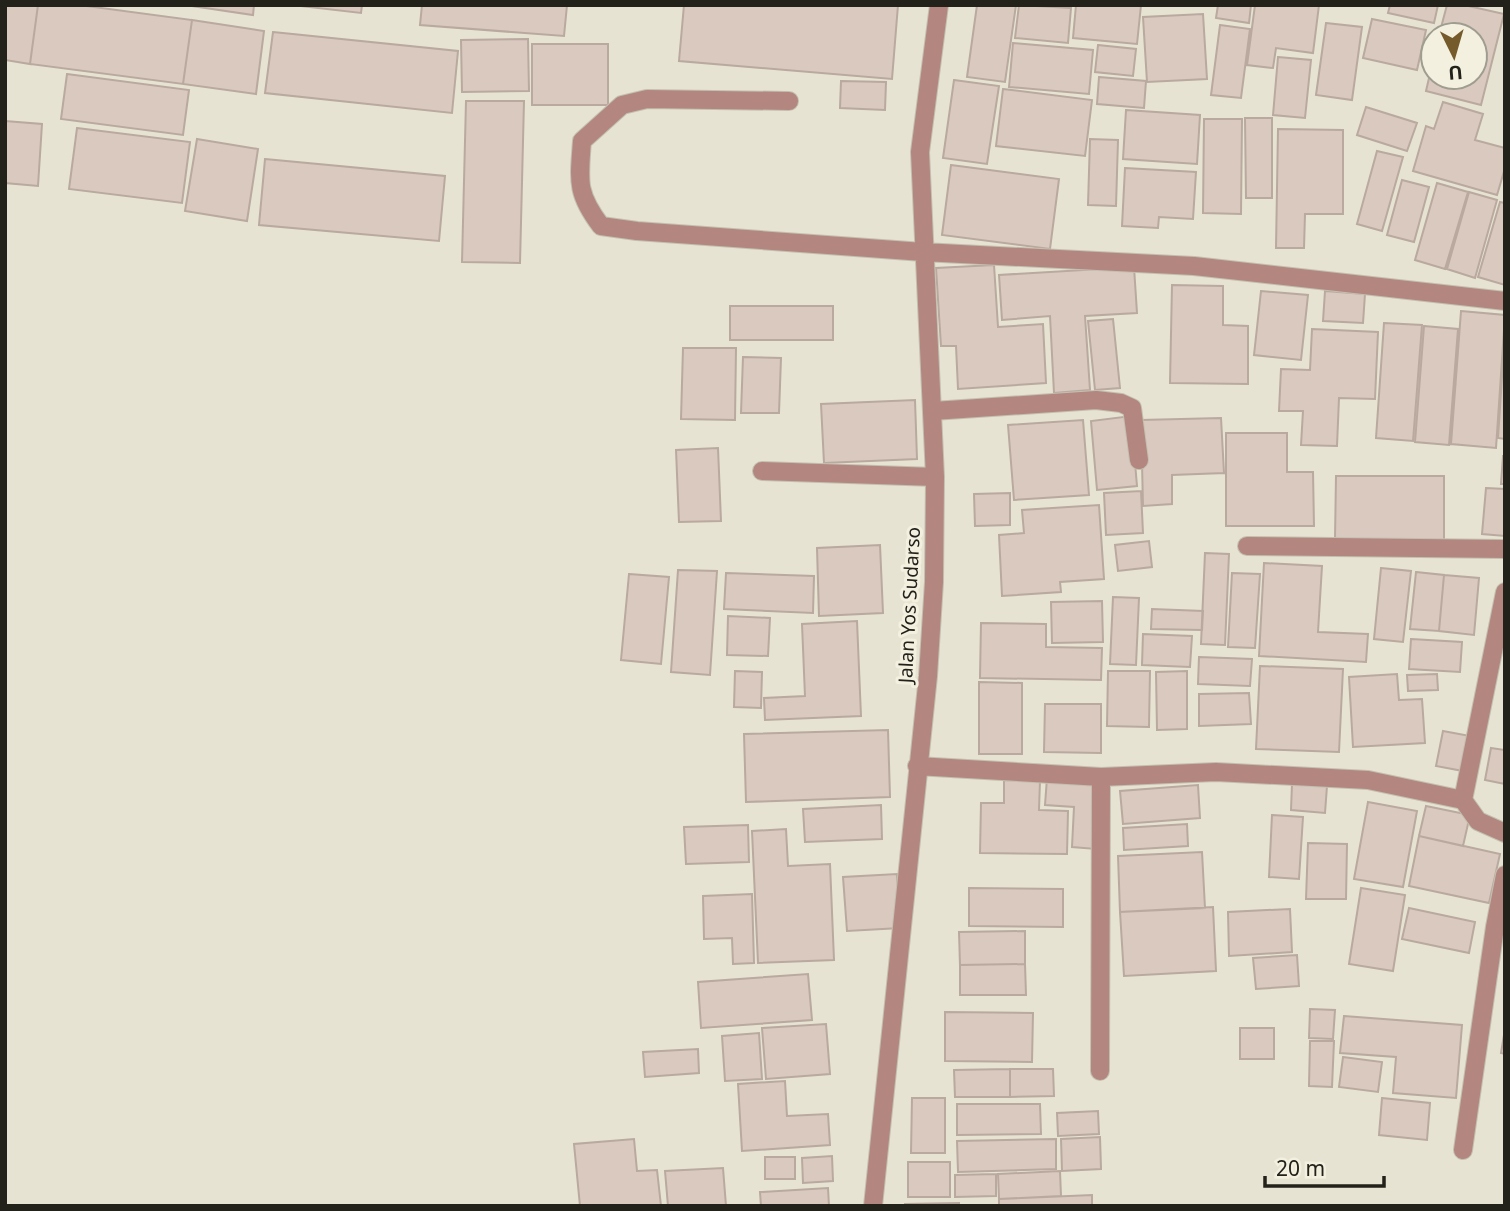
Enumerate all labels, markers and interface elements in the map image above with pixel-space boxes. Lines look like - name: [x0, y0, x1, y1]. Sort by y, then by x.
- north arrow: [1419, 21, 1489, 91]
- text: U: [1447, 59, 1464, 87]
- street label: Jalan Yos Sudarso: [892, 526, 926, 686]
- scale bar: [1265, 1144, 1384, 1188]
- text: 20 m: [1276, 1154, 1325, 1182]

